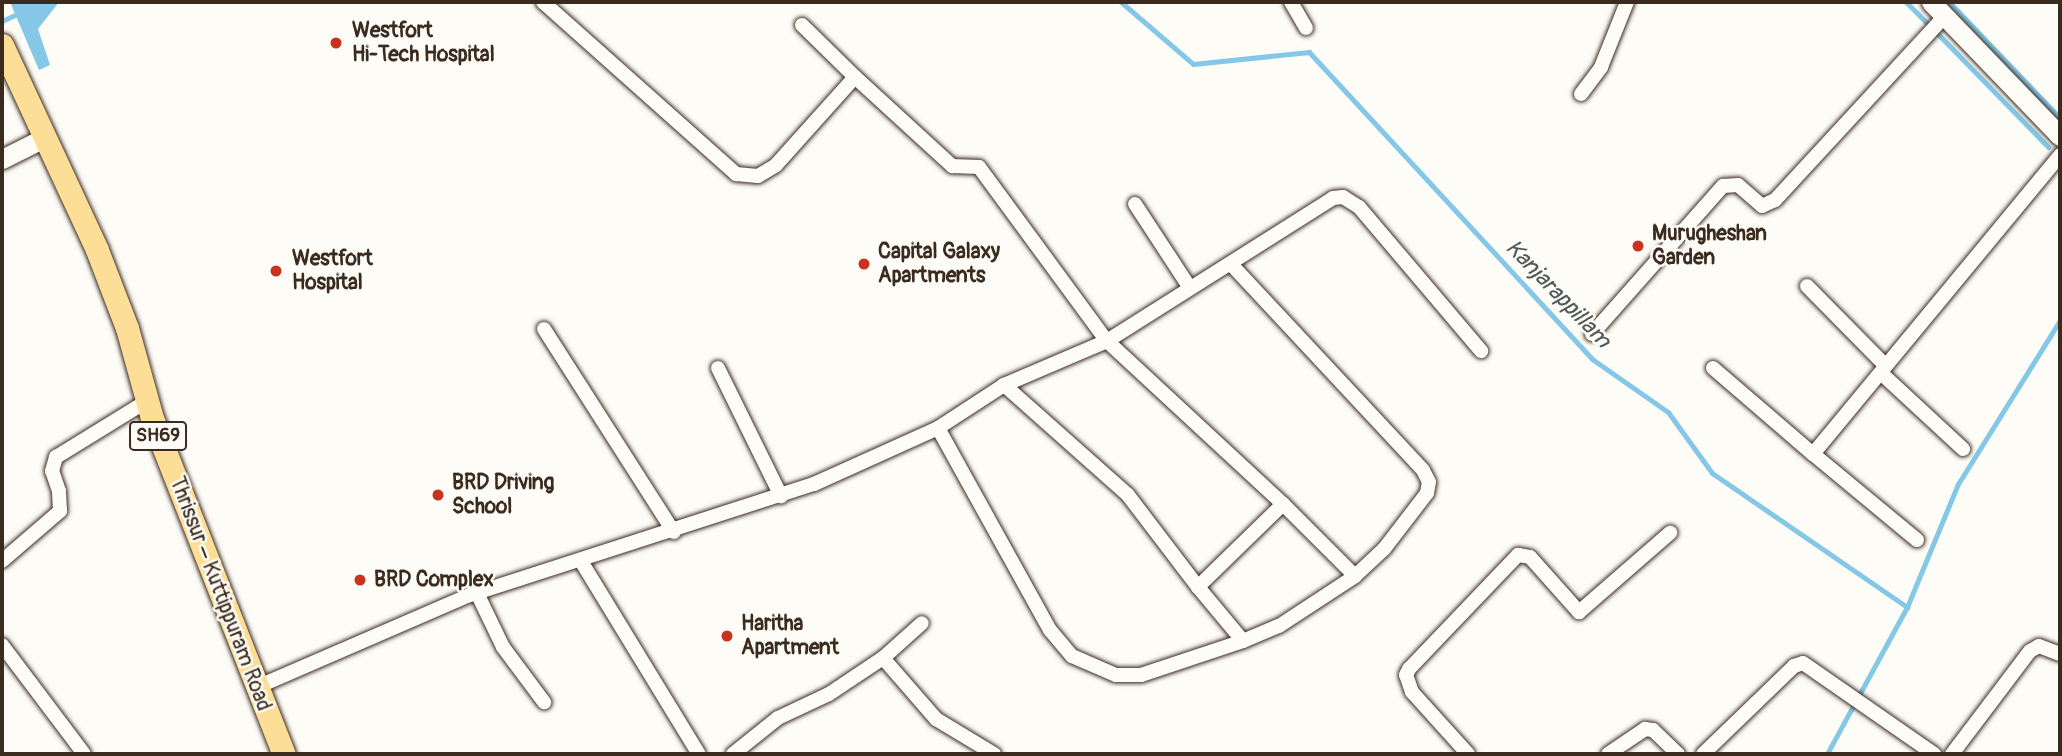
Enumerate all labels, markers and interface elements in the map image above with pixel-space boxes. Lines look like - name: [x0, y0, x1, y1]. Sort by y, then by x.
- place label: Westfort Hi-Tech Hospital: [352, 18, 495, 68]
- marker: Westfort Hi-Tech Hospital: [326, 33, 346, 53]
- place label: Murugheshan Garden: [1652, 221, 1767, 271]
- water label: Kanjarappillam: [1500, 234, 1616, 354]
- marker: Murugheshan Garden: [1630, 238, 1646, 254]
- place label: Capital Galaxy Apartments: [878, 239, 1000, 289]
- place label: Westfort Hospital: [292, 246, 373, 296]
- marker: Capital Galaxy Apartments: [856, 256, 872, 272]
- marker: Westfort Hospital: [266, 261, 286, 281]
- road number: SH69: [128, 420, 188, 452]
- place label: BRD Driving School: [452, 470, 554, 520]
- street label: Thrissur – Kuttippuram Road: [164, 473, 276, 715]
- marker: BRD Driving School: [430, 487, 446, 503]
- place label: BRD Complex: [374, 567, 494, 593]
- marker: BRD Complex: [352, 572, 368, 588]
- place label: Haritha Apartment: [741, 611, 839, 661]
- marker: Haritha Apartment: [719, 628, 735, 644]

